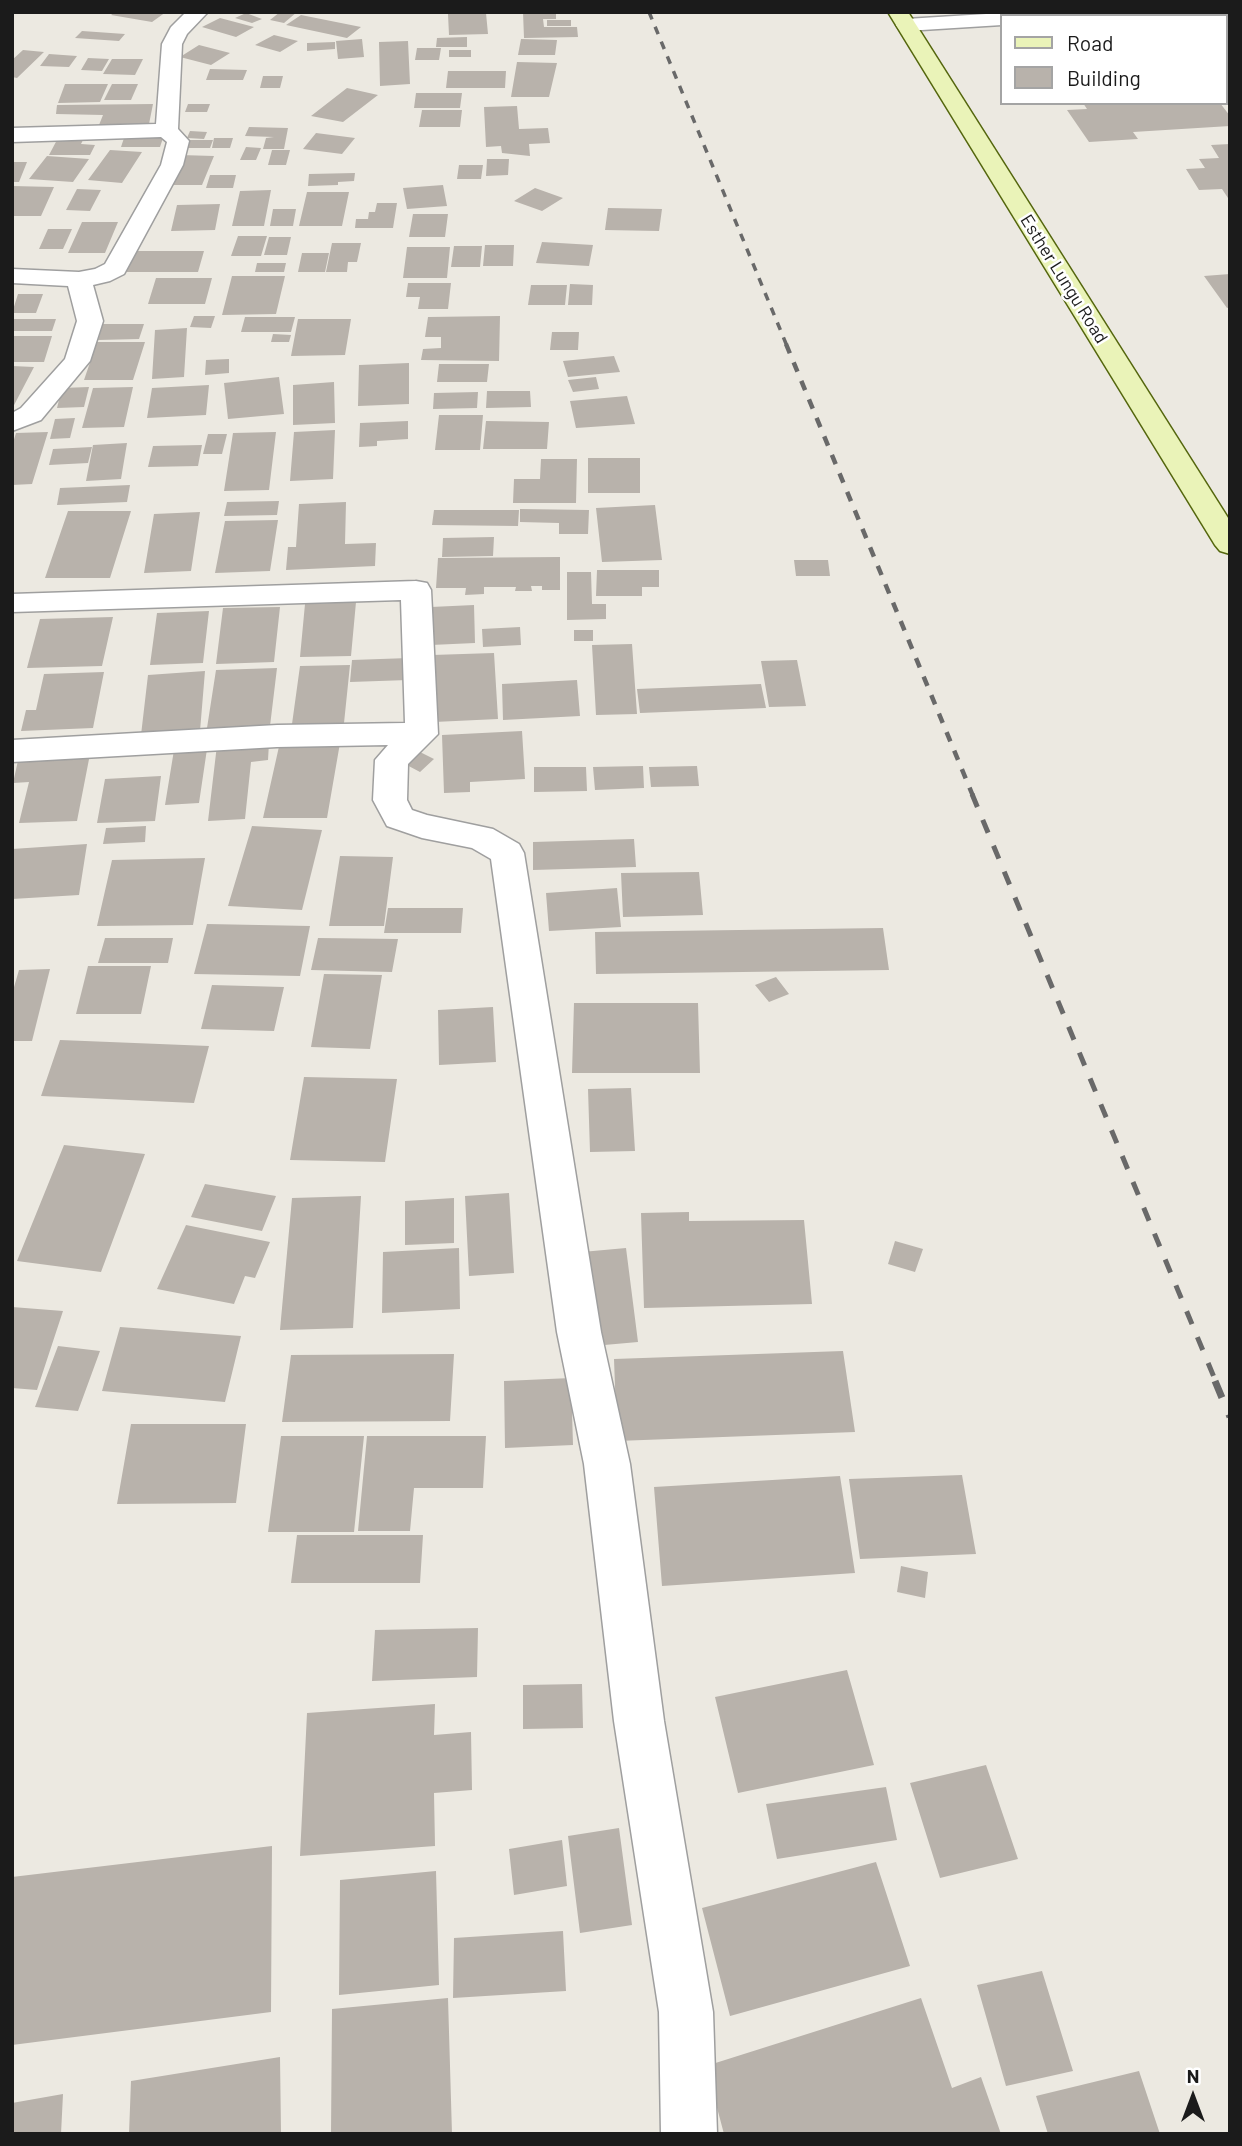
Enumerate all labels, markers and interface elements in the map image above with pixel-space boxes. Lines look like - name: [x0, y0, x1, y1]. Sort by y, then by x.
- legend: [1000, 14, 1228, 105]
- text: Road: [1067, 30, 1113, 55]
- text: Building: [1067, 65, 1141, 90]
- street label: Esther Lungu Road: [1016, 211, 1112, 347]
- north arrow: [1158, 2062, 1228, 2132]
- text: N: [1187, 2064, 1199, 2087]

